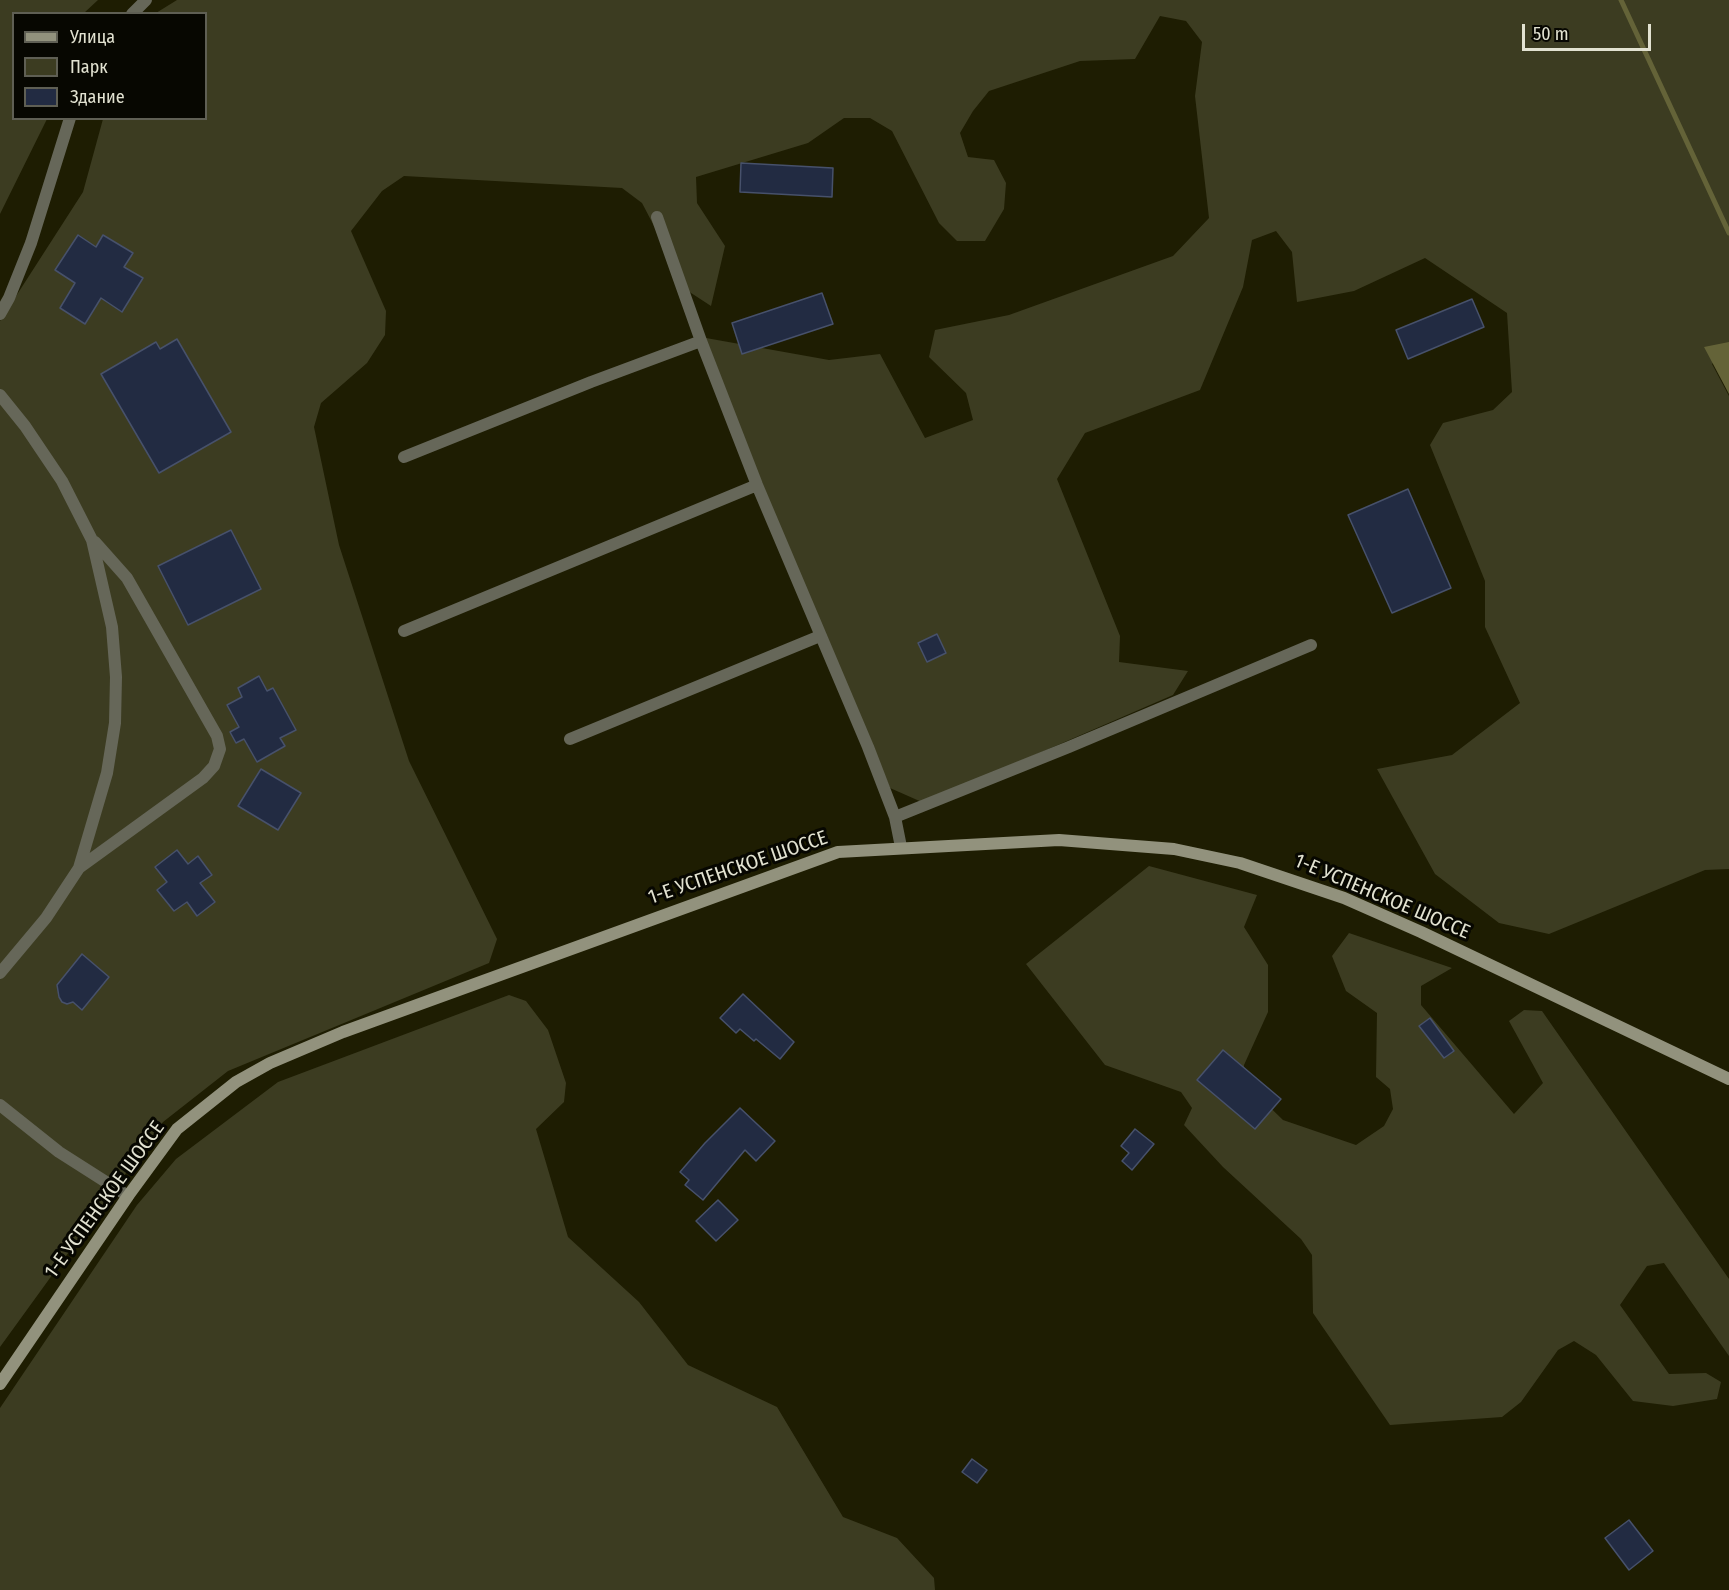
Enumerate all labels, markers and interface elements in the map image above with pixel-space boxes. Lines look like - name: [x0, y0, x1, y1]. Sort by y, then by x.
- legend: [12, 12, 207, 120]
- scale bar: [1525, 12, 1654, 50]
- text: 50 m: [1533, 23, 1569, 45]
- text: Улица: [70, 26, 115, 48]
- text: Парк: [70, 56, 108, 78]
- text: Здание: [70, 86, 125, 108]
- street label: 1-Е УСПЕНСКОЕ ШОССЕ: [645, 826, 831, 910]
- street label: 1-Е УСПЕНСКОЕ ШОССЕ: [1291, 849, 1473, 945]
- street label: 1-Е УСПЕНСКОЕ ШОССЕ: [40, 1117, 170, 1283]

